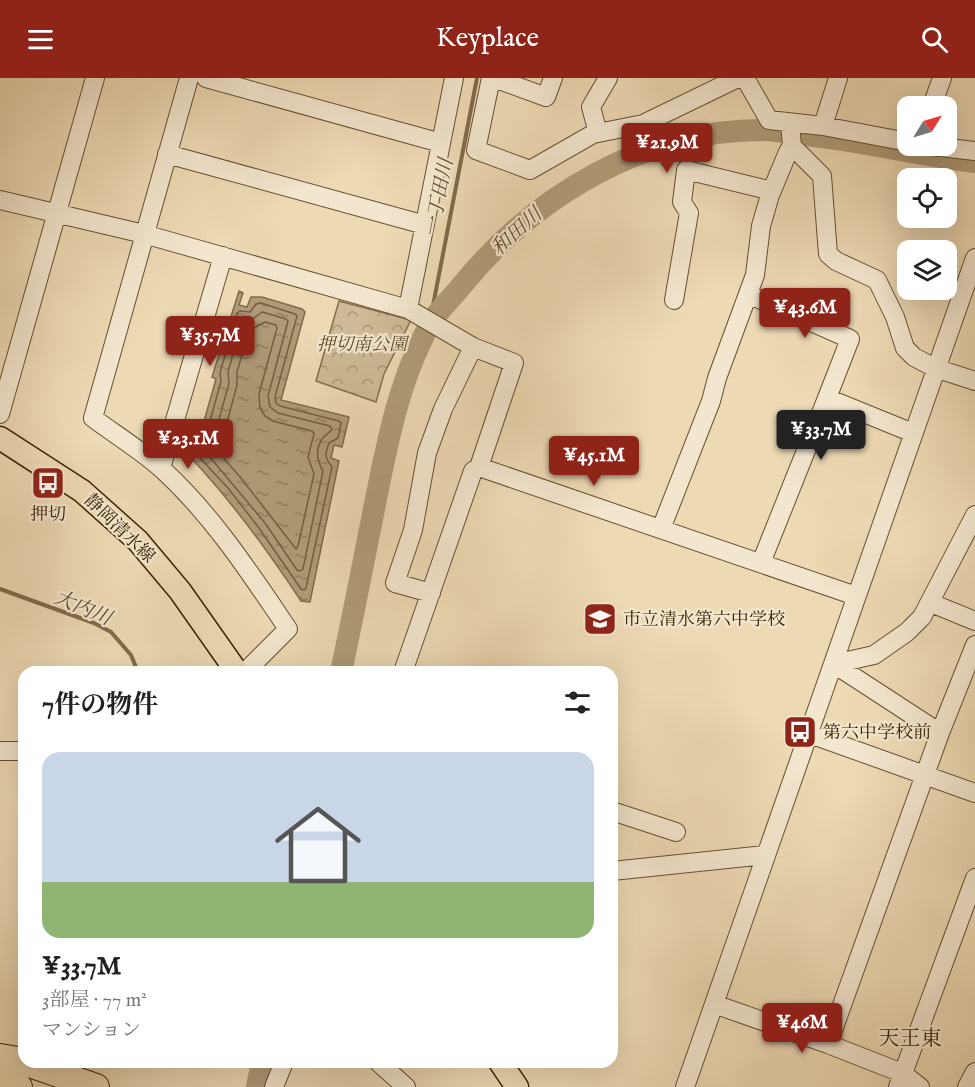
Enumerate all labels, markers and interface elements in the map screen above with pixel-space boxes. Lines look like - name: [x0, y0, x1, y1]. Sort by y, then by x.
- text: Keyplace: [436, 22, 539, 56]
- icon: menu: [24, 23, 57, 56]
- icon: search: [918, 23, 951, 56]
- north arrow: [897, 96, 957, 156]
- map controls: [897, 96, 957, 300]
- pin: ¥21.9M: [618, 123, 716, 174]
- text: ¥21.9M: [635, 130, 699, 155]
- water label: 一丁田川: [420, 155, 460, 240]
- button: locate: [897, 168, 957, 228]
- water label: 和田川: [486, 201, 549, 261]
- button: layers: [897, 240, 957, 300]
- pin: ¥43.6M: [756, 288, 854, 339]
- text: ¥43.6M: [773, 295, 837, 320]
- pin: ¥35.7M: [161, 316, 259, 367]
- text: ¥35.7M: [180, 323, 240, 348]
- park label: 押切南公園: [317, 334, 410, 357]
- pin: ¥33.7M: [772, 410, 870, 461]
- text: ¥33.7M: [791, 417, 851, 442]
- pin: ¥23.1M: [139, 419, 237, 470]
- text: ¥23.1M: [157, 426, 219, 451]
- pin: ¥45.1M: [545, 436, 643, 487]
- text: ¥45.1M: [563, 443, 625, 468]
- bus stop icon: 押切: [30, 465, 66, 501]
- street label: 静岡清水線: [79, 490, 159, 569]
- place label: 押切: [30, 504, 66, 527]
- water label: 大内川: [50, 585, 117, 632]
- school or university icon: 市立清水第六中学校: [582, 601, 618, 637]
- place label: 市立清水第六中学校: [623, 609, 785, 632]
- icon: filters: [561, 686, 594, 719]
- text: 7件の物件: [42, 689, 158, 722]
- bus stop icon: 第六中学校前: [782, 714, 818, 750]
- place label: 第六中学校前: [823, 722, 931, 745]
- icon: home: [264, 791, 372, 899]
- text: ¥33.7M: [42, 950, 121, 983]
- text: 3部屋 · 77 m²: [42, 988, 147, 1013]
- pin: ¥46M: [766, 1003, 838, 1054]
- text: ¥46M: [776, 1010, 828, 1035]
- text: マンション: [42, 1018, 141, 1043]
- district label: 天王東: [879, 1026, 942, 1053]

